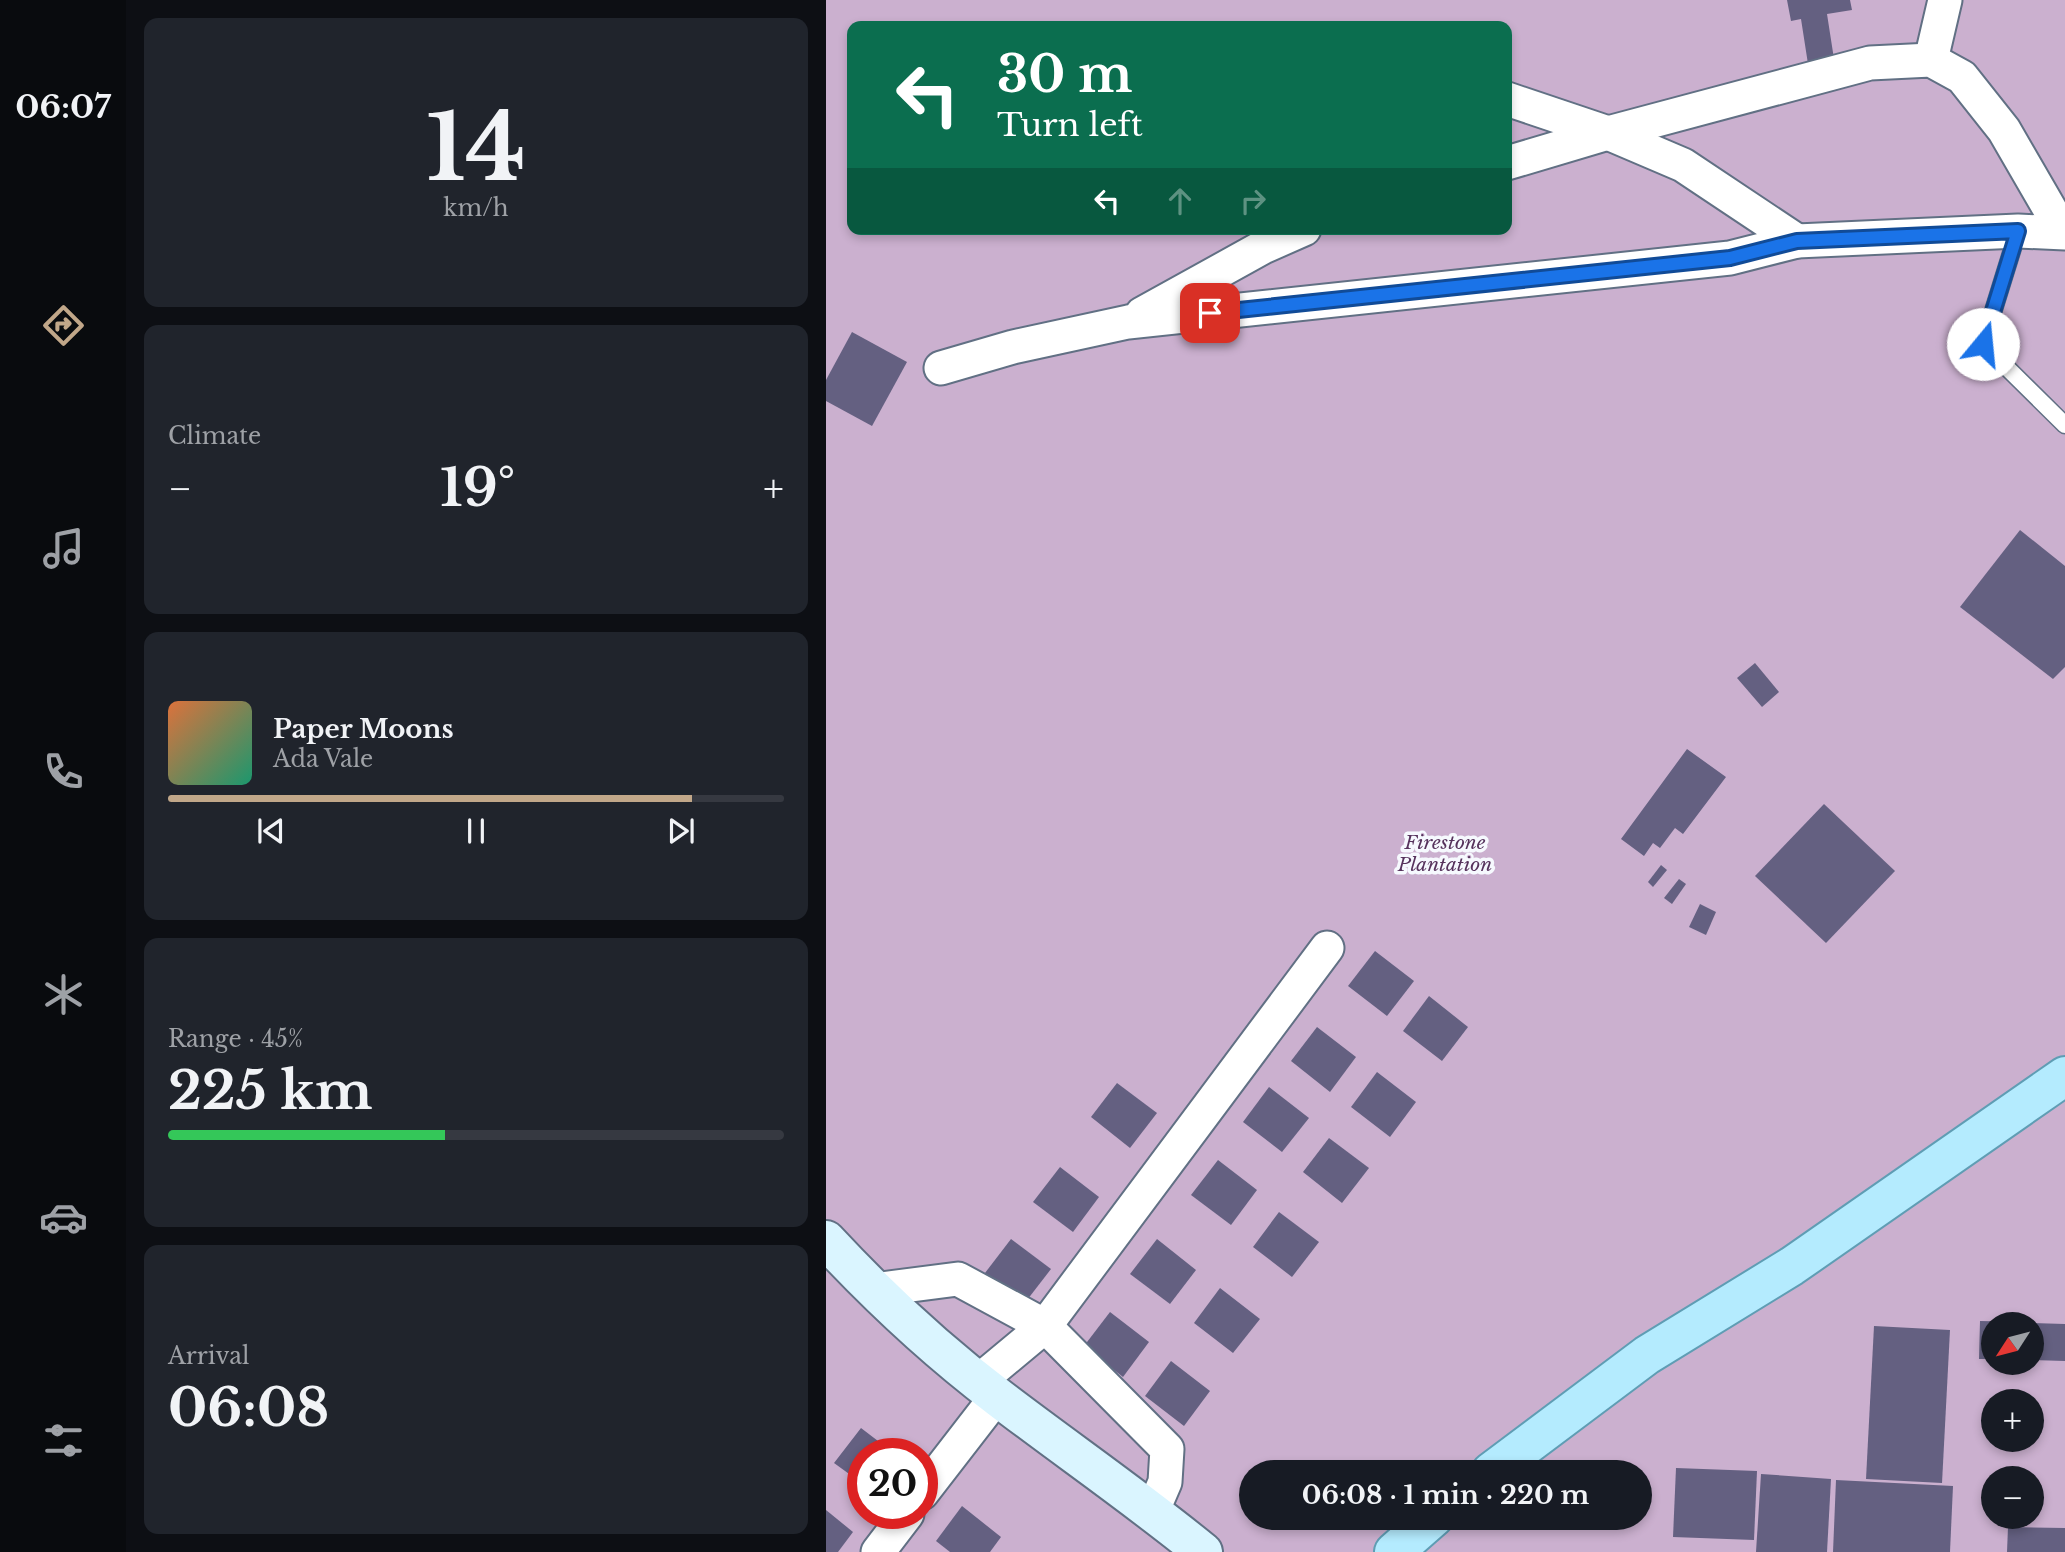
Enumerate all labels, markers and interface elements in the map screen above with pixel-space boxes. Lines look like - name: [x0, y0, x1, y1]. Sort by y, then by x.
- text: 30 m: [997, 44, 1132, 105]
- icon: left: [882, 49, 973, 140]
- text: 06:07: [15, 87, 111, 127]
- text: 14: [426, 92, 526, 205]
- text: Turn left: [997, 105, 1143, 145]
- icon: left: [1088, 182, 1126, 220]
- icon: ahead: [1161, 182, 1199, 220]
- icon: right: [1234, 182, 1272, 220]
- text: km/h: [443, 194, 509, 222]
- pin: [1180, 283, 1240, 343]
- icon: arrive: [1191, 294, 1229, 332]
- icon: directions: [39, 301, 88, 350]
- position arrow: [1946, 307, 2020, 381]
- text: Climate: [168, 422, 261, 450]
- text: 19°: [440, 456, 515, 520]
- text: −: [168, 465, 192, 512]
- text: +: [763, 465, 784, 512]
- icon: music: [39, 524, 88, 573]
- text: Paper Moons: [273, 713, 454, 745]
- text: Ada Vale: [273, 745, 373, 773]
- icon: phone: [39, 747, 88, 796]
- icon: previous: [252, 812, 290, 850]
- icon: pause: [457, 812, 495, 850]
- icon: next: [662, 812, 700, 850]
- park label: Firestone Plantation: [1397, 831, 1492, 876]
- icon: climate: [39, 970, 88, 1019]
- text: Range · 45%: [168, 1025, 303, 1053]
- text: 225 km: [168, 1059, 373, 1123]
- icon: car: [39, 1193, 88, 1242]
- north arrow: [1981, 1312, 2044, 1376]
- map controls: [1981, 1312, 2044, 1529]
- text: Arrival: [168, 1342, 249, 1370]
- text: 06:08: [168, 1376, 329, 1440]
- button: +: [1981, 1389, 2044, 1452]
- icon: filters: [39, 1416, 88, 1465]
- speed limit sign: 20: [847, 1438, 938, 1529]
- button: −: [1981, 1466, 2044, 1529]
- text: 06:08 · 1 min · 220 m: [1302, 1479, 1589, 1511]

